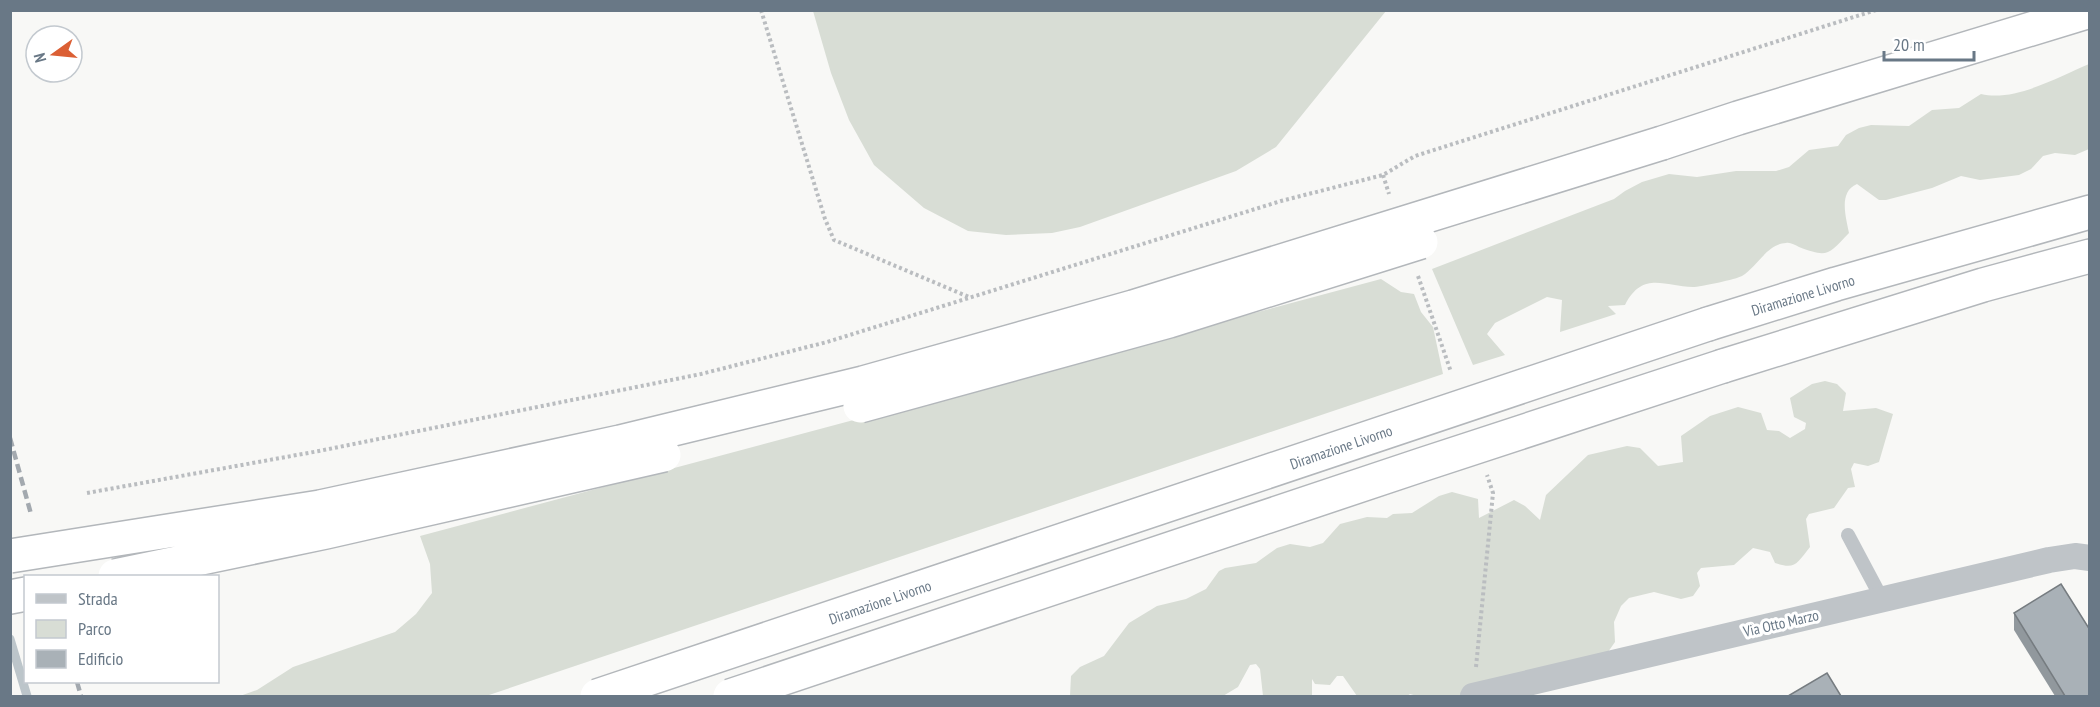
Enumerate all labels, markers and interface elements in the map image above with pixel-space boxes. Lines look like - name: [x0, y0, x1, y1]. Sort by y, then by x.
- north arrow: [24, 24, 84, 84]
- scale bar: [1884, 24, 1974, 62]
- text: 20 m: [1893, 33, 1925, 56]
- text: N: [29, 51, 50, 65]
- street label: Diramazione Livorno: [1749, 270, 1857, 320]
- street label: Diramazione Livorno: [1287, 421, 1395, 473]
- legend: [24, 575, 219, 683]
- street label: Diramazione Livorno: [826, 576, 934, 628]
- text: Strada: [78, 587, 118, 610]
- street label: Via Otto Marzo: [1740, 605, 1821, 641]
- text: Parco: [78, 617, 112, 640]
- text: Edificio: [78, 647, 124, 670]

